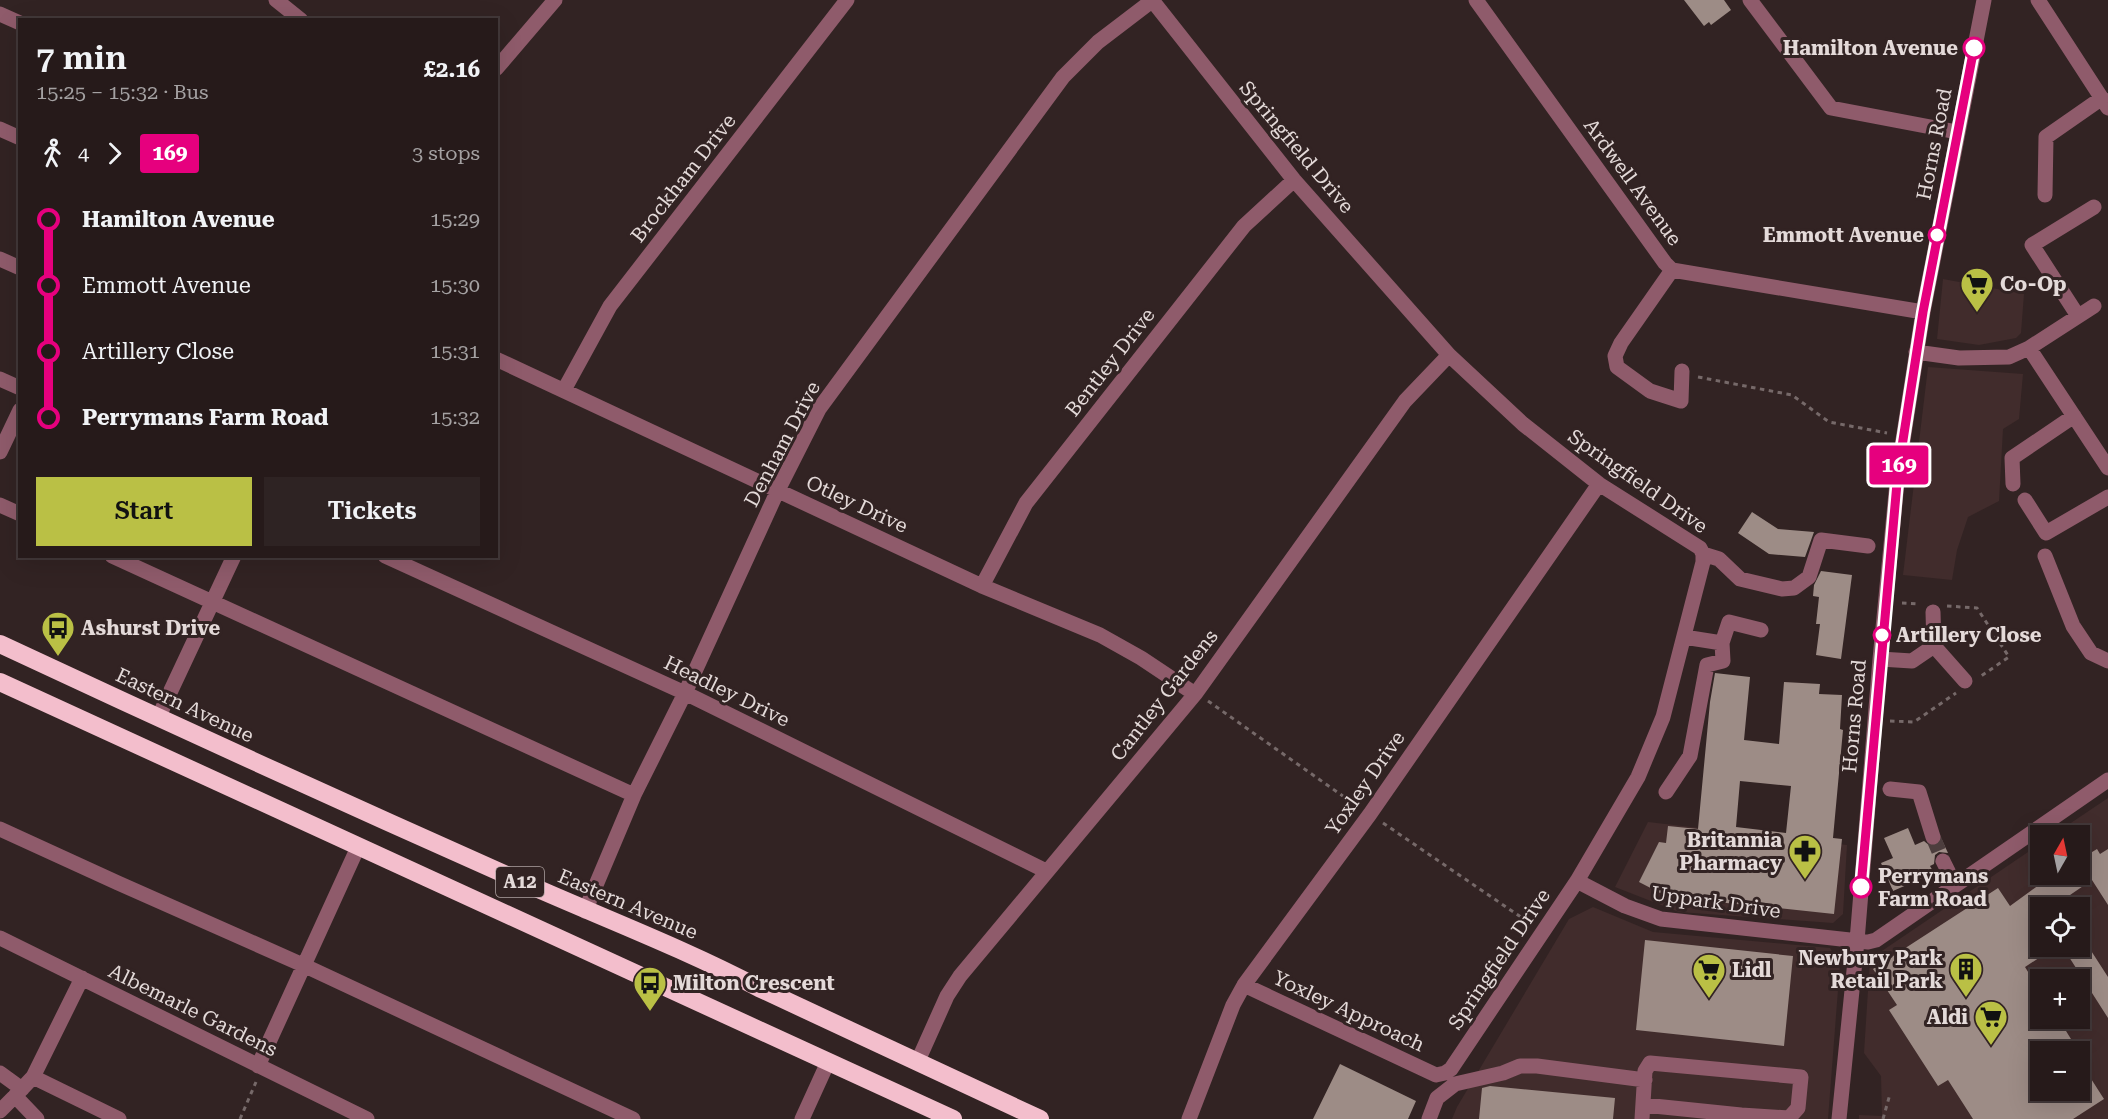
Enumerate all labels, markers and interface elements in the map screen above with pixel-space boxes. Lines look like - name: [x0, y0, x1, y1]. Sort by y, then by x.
- place label: Hamilton Avenue: [1783, 36, 1958, 60]
- marker: Hamilton Avenue: [1963, 37, 1985, 59]
- text: 7 min: [36, 38, 127, 77]
- text: £2.16: [424, 57, 480, 82]
- street label: Springfield Drive: [1235, 76, 1359, 218]
- text: 15:25 – 15:32 · Bus: [36, 80, 208, 104]
- street label: Horns Road: [1911, 86, 1957, 202]
- street label: Brockham Drive: [625, 109, 741, 247]
- street label: Ardwell Avenue: [1579, 114, 1687, 250]
- icon: walk: [36, 137, 69, 170]
- icon: forward: [98, 137, 131, 170]
- text: 4: [78, 141, 89, 165]
- text: 169: [152, 141, 187, 165]
- text: 3 stops: [412, 141, 480, 165]
- text: Hamilton Avenue: [82, 207, 275, 232]
- text: 15:29: [430, 207, 480, 231]
- place label: Emmott Avenue: [1763, 223, 1924, 247]
- marker: Emmott Avenue: [1928, 226, 1946, 244]
- supermarket icon: Co-Op: [1959, 266, 1995, 313]
- place label: Co-Op: [2000, 272, 2067, 296]
- text: Emmott Avenue: [82, 273, 251, 298]
- text: 15:30: [430, 273, 480, 297]
- street label: Bentley Drive: [1060, 303, 1160, 421]
- text: Artillery Close: [82, 339, 234, 364]
- text: 15:31: [430, 339, 480, 363]
- street label: Denham Drive: [739, 377, 825, 511]
- text: Perrymans Farm Road: [82, 405, 329, 430]
- text: 15:32: [430, 405, 480, 429]
- street label: Springfield Drive: [1564, 424, 1712, 538]
- line badge: 169: [1864, 446, 1934, 484]
- text: 169: [1881, 453, 1917, 477]
- street label: Otley Drive: [802, 470, 912, 538]
- button: Start: [36, 477, 252, 546]
- button: Tickets: [264, 477, 480, 546]
- bus stop icon: Ashurst Drive: [40, 610, 76, 657]
- place label: Ashurst Drive: [81, 616, 220, 640]
- place label: Artillery Close: [1896, 623, 2042, 647]
- street label: Cantley Gardens: [1105, 624, 1223, 766]
- marker: Artillery Close: [1873, 626, 1891, 644]
- street label: Headley Drive: [660, 650, 794, 732]
- street label: Horns Road: [1837, 658, 1871, 774]
- street label: Eastern Avenue: [112, 663, 258, 747]
- street label: Yoxley Drive: [1320, 726, 1410, 840]
- north arrow: [2030, 825, 2090, 885]
- map controls: [2030, 825, 2090, 1101]
- place label: Britannia Pharmacy: [1679, 828, 1782, 875]
- pharmacy icon: Britannia Pharmacy: [1787, 833, 1823, 880]
- street label: Eastern Avenue: [555, 864, 701, 944]
- place label: Perrymans Farm Road: [1878, 864, 1988, 911]
- road number: A12: [496, 867, 544, 897]
- marker: Perrymans Farm Road: [1850, 876, 1872, 898]
- street label: Uppark Drive: [1650, 881, 1782, 923]
- street label: Springfield Drive: [1443, 884, 1555, 1034]
- button: locate: [2030, 897, 2090, 957]
- place label: Newbury Park Retail Park: [1798, 946, 1943, 993]
- building icon: Newbury Park Retail Park: [1948, 951, 1984, 998]
- supermarket icon: Lidl: [1691, 952, 1727, 999]
- place label: Lidl: [1732, 958, 1772, 982]
- street label: Albemarle Gardens: [105, 959, 281, 1061]
- bus stop icon: Milton Crescent: [632, 965, 668, 1012]
- street label: Yoxley Approach: [1269, 965, 1429, 1057]
- button: +: [2030, 969, 2090, 1029]
- place label: Milton Crescent: [673, 971, 835, 995]
- supermarket icon: Aldi: [1973, 999, 2009, 1046]
- place label: Aldi: [1927, 1005, 1968, 1029]
- button: −: [2030, 1041, 2090, 1101]

